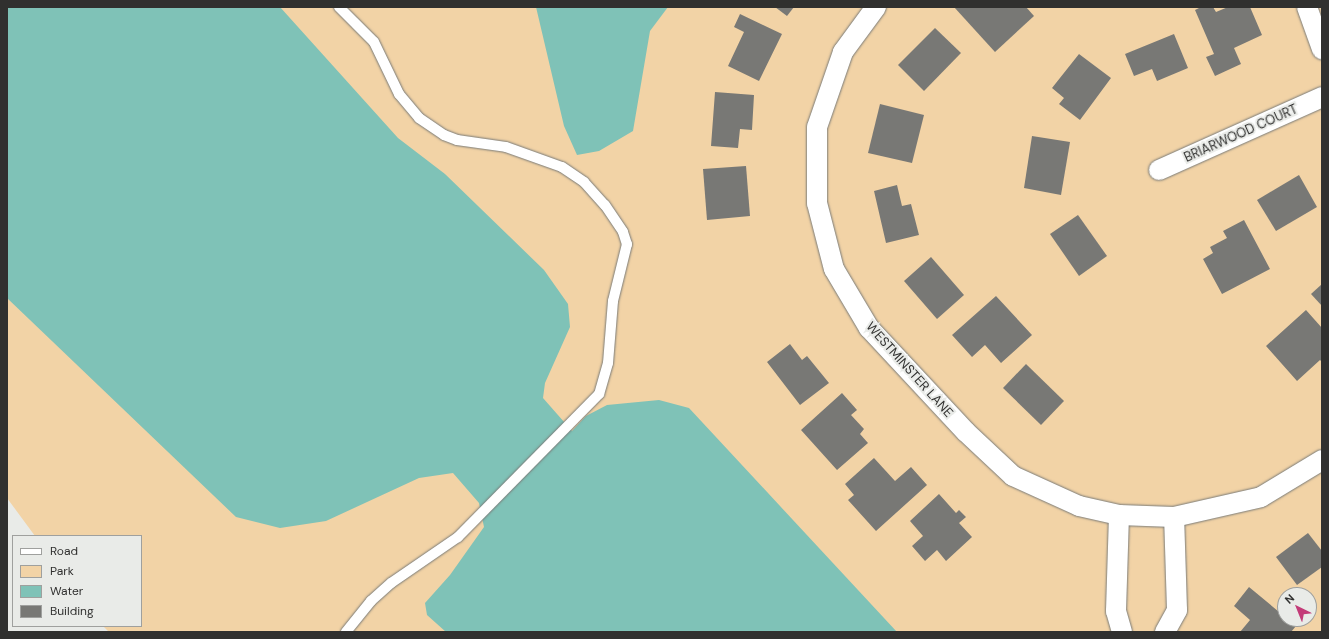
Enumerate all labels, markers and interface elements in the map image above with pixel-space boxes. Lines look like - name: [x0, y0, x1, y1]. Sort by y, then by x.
- street label: BRIARWOOD COURT: [1182, 102, 1300, 166]
- street label: WESTMINSTER LANE: [862, 319, 956, 421]
- legend: [12, 535, 142, 627]
- text: Road: [50, 543, 78, 559]
- text: Park: [50, 563, 74, 579]
- text: Water: [50, 583, 83, 599]
- north arrow: [1277, 587, 1317, 627]
- text: N: [1282, 591, 1297, 607]
- text: Building: [50, 603, 94, 619]

